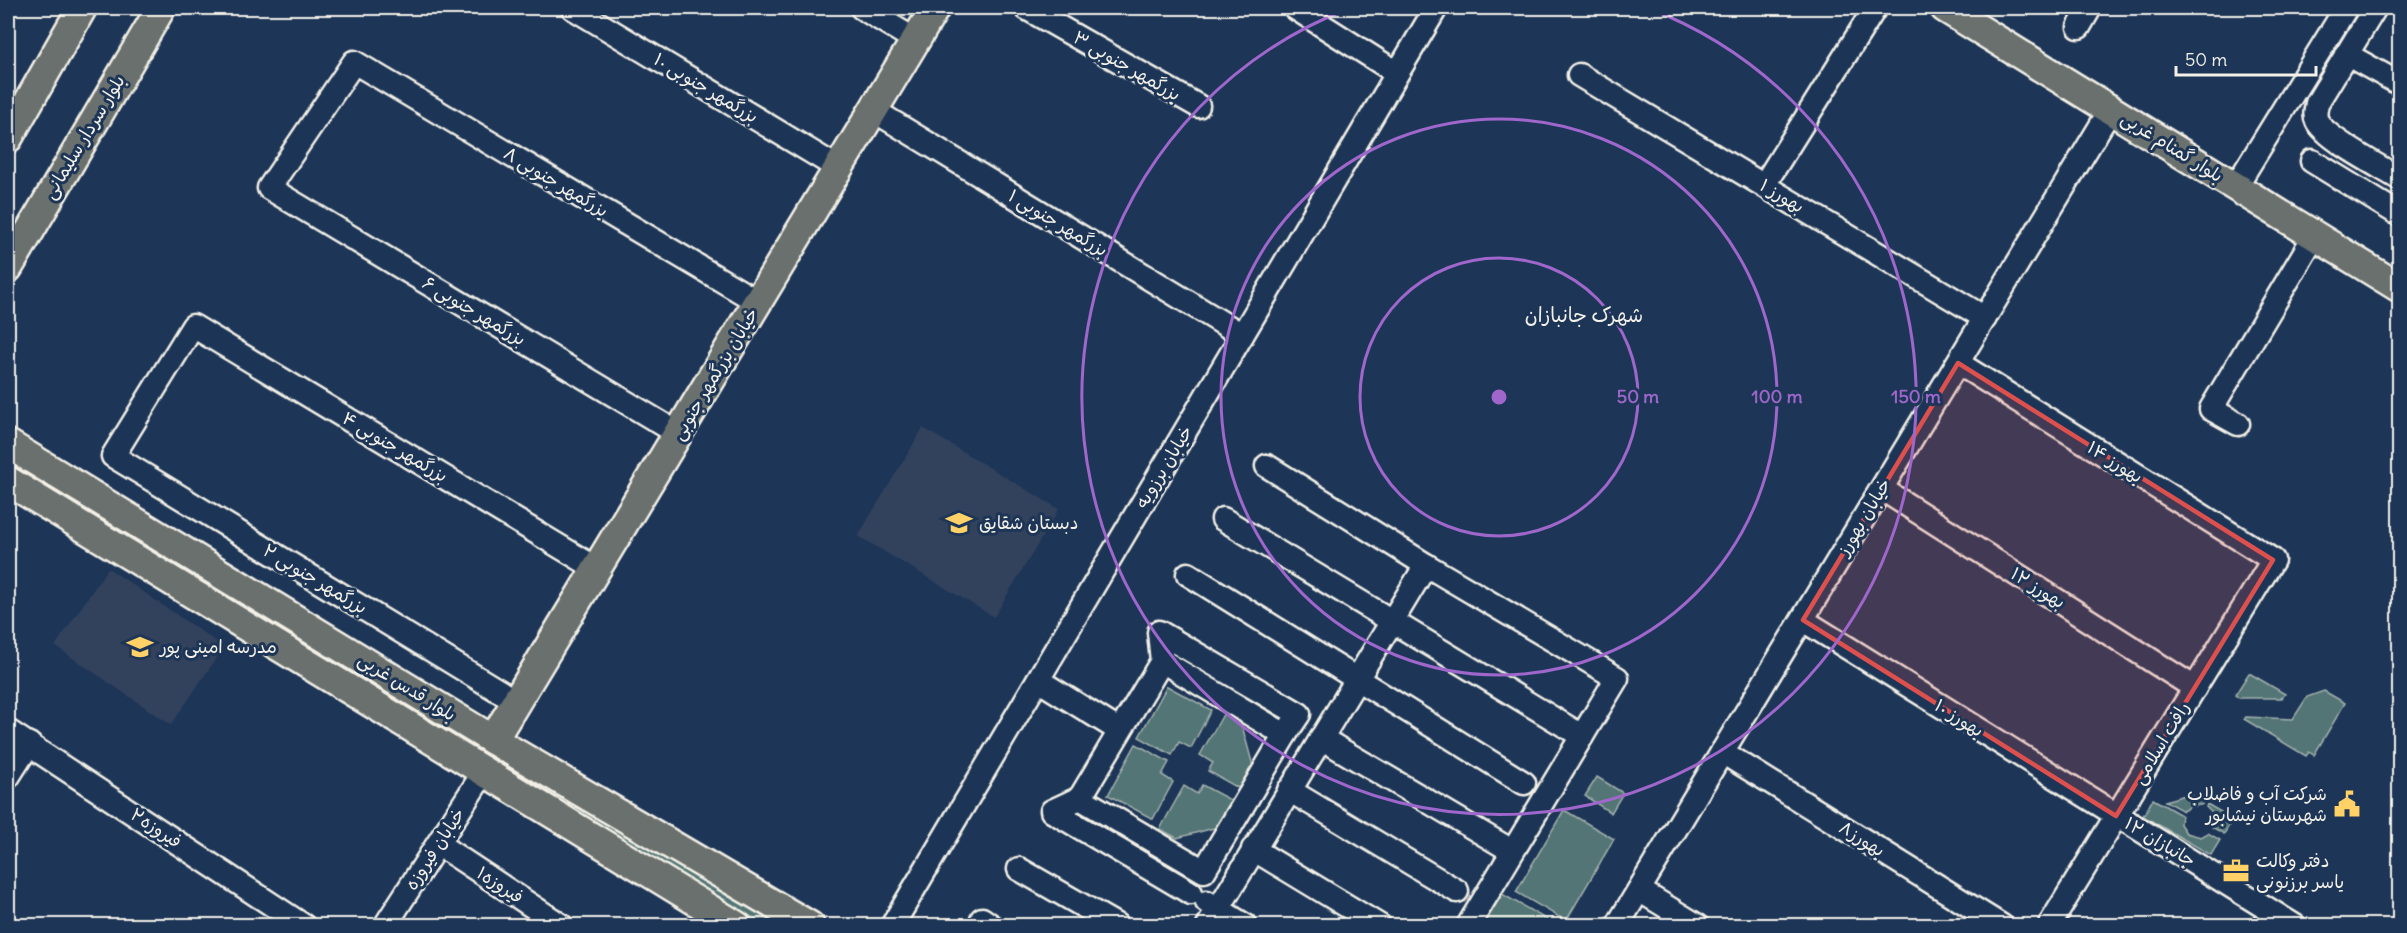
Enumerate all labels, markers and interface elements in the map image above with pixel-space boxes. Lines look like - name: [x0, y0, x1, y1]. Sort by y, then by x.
- street label: بزرگمهر جنوبی ۳: [1069, 26, 1185, 106]
- scale bar: [2176, 39, 2316, 77]
- street label: بزرگمهر جنوبی ۱۰: [649, 47, 763, 129]
- text: 50 m: [2185, 48, 2227, 71]
- street label: بلوار سردار سلیمانی: [37, 71, 130, 203]
- street label: بلوار گمنام غربی: [2115, 106, 2227, 190]
- street label: بزرگمهر جنوبی ۸: [499, 141, 613, 223]
- street label: بهورز ۱: [1755, 173, 1809, 219]
- street label: بزرگمهر جنوبی ۱: [1004, 184, 1112, 262]
- street label: بزرگمهر جنوبی ۶: [418, 271, 530, 351]
- district label: شهرک جانبازان: [1525, 302, 1643, 327]
- street label: خیابان بزرگمهر جنوبی: [666, 303, 764, 445]
- text: 50 m: [1617, 385, 1659, 408]
- text: 100 m: [1752, 385, 1803, 408]
- text: 150 m: [1891, 385, 1941, 408]
- centre of rings: [1489, 387, 1509, 407]
- street label: بزرگمهر جنوبی ۴: [338, 406, 452, 488]
- street label: خیابان برزویه: [1130, 421, 1197, 512]
- street label: بهورز ۱۴: [2082, 435, 2148, 489]
- street label: خیابان بهورز: [1830, 474, 1896, 562]
- school or university icon: دبستان شقایق: [944, 508, 974, 538]
- place label: دبستان شقایق: [979, 511, 1079, 534]
- street label: بزرگمهر جنوبی ۲: [258, 538, 372, 620]
- street label: بهورز ۱۲: [2006, 562, 2070, 614]
- school or university icon: مدرسه امینی پور: [125, 632, 155, 662]
- place label: مدرسه امینی پور: [158, 635, 277, 659]
- street label: بلوار قدس غربی: [354, 647, 461, 726]
- street label: بهورز ۱۰: [1930, 693, 1988, 743]
- street label: رافت اسلامی: [2127, 697, 2194, 788]
- place label: شرکت آب و فاضلاب شهرستان نیشابور: [2187, 782, 2327, 826]
- public building icon: شرکت آب و فاضلاب شهرستان نیشابور: [2332, 789, 2362, 819]
- street label: فیروزه۲: [126, 802, 186, 853]
- street label: خیابان فیروزه: [399, 803, 470, 894]
- street label: جانبازان ۱۲: [2121, 811, 2200, 872]
- street label: بهورز۸: [1834, 816, 1890, 862]
- place label: دفتر وکالت یاسر برزنونی: [2256, 849, 2344, 893]
- office icon: دفتر وکالت یاسر برزنونی: [2221, 856, 2251, 886]
- street label: فیروزه۱: [473, 861, 528, 908]

